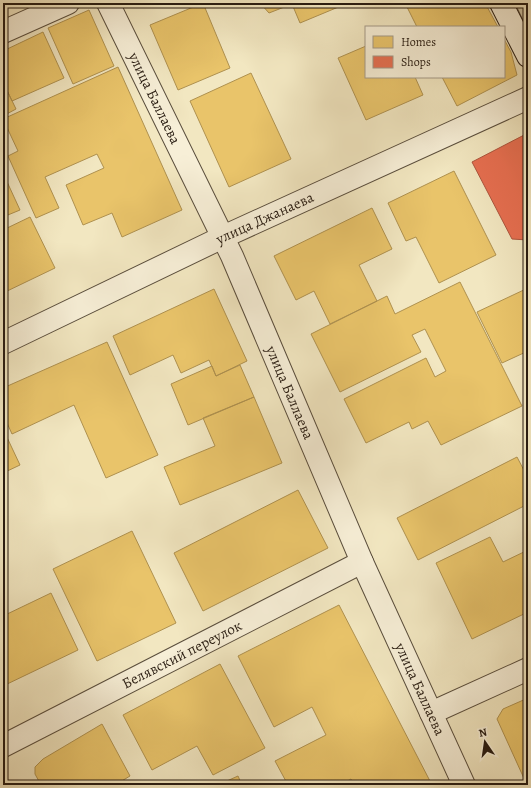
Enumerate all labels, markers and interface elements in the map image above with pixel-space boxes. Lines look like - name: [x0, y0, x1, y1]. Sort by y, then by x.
- legend: [365, 26, 505, 78]
- text: Homes: [401, 34, 436, 50]
- street label: улица Баллаева: [123, 48, 186, 148]
- text: Shops: [401, 54, 431, 70]
- street label: улица Джанаева: [212, 187, 317, 249]
- street label: улица Баллаева: [261, 342, 319, 442]
- street label: Белявский переулок: [118, 615, 245, 693]
- street label: улица Баллаева: [390, 639, 450, 739]
- north arrow: [465, 722, 505, 762]
- text: N: [477, 725, 488, 741]

